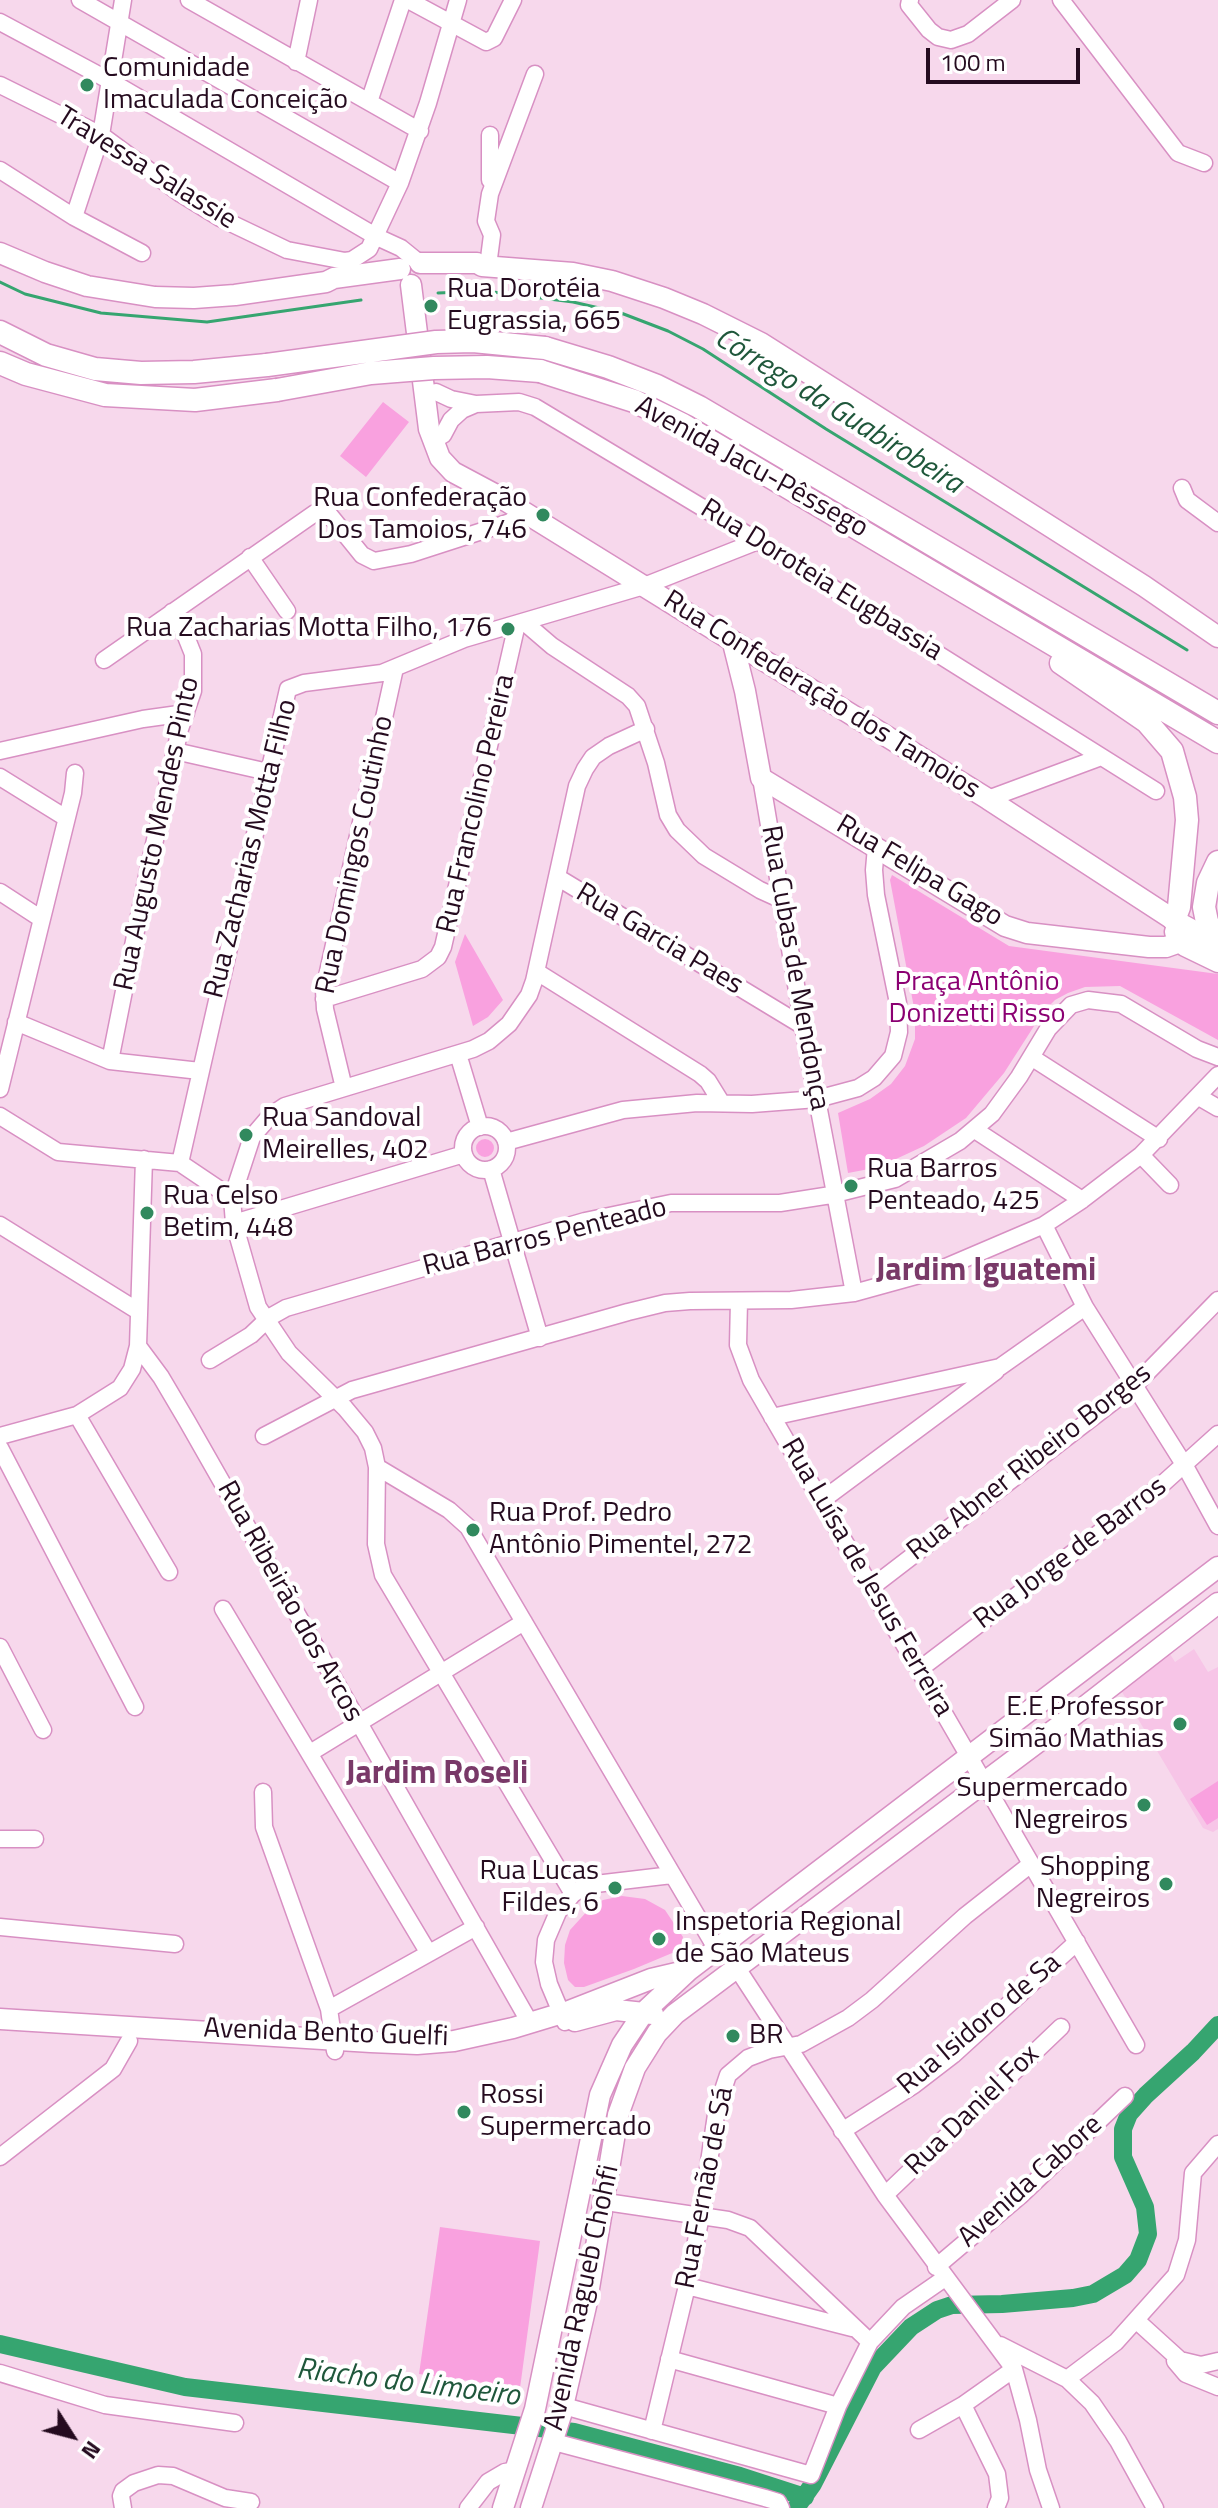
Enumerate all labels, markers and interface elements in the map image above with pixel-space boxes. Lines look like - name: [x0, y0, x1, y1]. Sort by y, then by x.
- scale bar: [930, 32, 1084, 82]
- text: 100 m: [940, 44, 1006, 80]
- place label: Comunidade Imaculada Conceição: [103, 52, 348, 118]
- marker: Comunidade Imaculada Conceição: [78, 76, 96, 94]
- street label: Travessa Salassie: [50, 100, 242, 238]
- place label: Rua Dorotéia Eugrassia, 665: [447, 273, 621, 339]
- marker: Rua Dorotéia Eugrassia, 665: [422, 297, 440, 315]
- water label: Córrego da Guabirobeira: [707, 321, 969, 503]
- street label: Avenida Jacu-Pêssego: [629, 390, 873, 546]
- place label: Rua Confederação Dos Tamoios, 746: [313, 482, 527, 548]
- street label: Rua Doroteia Eugbassia: [694, 493, 948, 669]
- marker: Rua Confederação Dos Tamoios, 746: [534, 506, 552, 524]
- street label: Rua Confederação dos Tamoios: [656, 584, 986, 808]
- place label: Rua Zacharias Motta Filho, 176: [126, 612, 492, 646]
- marker: Rua Zacharias Motta Filho, 176: [499, 620, 517, 638]
- street label: Rua Francolino Pereira: [431, 671, 523, 937]
- street label: Rua Augusto Mendes Pinto: [108, 674, 208, 994]
- street label: Rua Zacharias Motta Filho: [199, 696, 305, 1002]
- street label: Rua Domingos Coutinho: [310, 713, 402, 997]
- street label: Rua Felipa Gago: [830, 809, 1008, 935]
- street label: Rua Cubas de Mendonça: [752, 823, 836, 1113]
- street label: Rua Garcia Paes: [569, 877, 749, 1003]
- park label: Praça Antônio Donizetti Risso: [889, 966, 1065, 1032]
- place label: Rua Sandoval Meirelles, 402: [262, 1102, 429, 1168]
- marker: Rua Sandoval Meirelles, 402: [237, 1126, 255, 1144]
- place label: Rua Barros Penteado, 425: [867, 1153, 1040, 1219]
- marker: Rua Barros Penteado, 425: [842, 1177, 860, 1195]
- place label: Rua Celso Betim, 448: [163, 1180, 293, 1246]
- street label: Rua Barros Penteado: [420, 1191, 670, 1285]
- marker: Rua Celso Betim, 448: [138, 1204, 156, 1222]
- district label: Jardim Iguatemi: [876, 1253, 1096, 1291]
- street label: Rua Abner Ribeiro Borges: [901, 1357, 1159, 1569]
- street label: Rua Luísa de Jesus Ferreira: [773, 1433, 959, 1723]
- street label: Rua Jorge de Barros: [968, 1471, 1174, 1637]
- street label: Rua Ribeirão dos Arcos: [209, 1476, 369, 1728]
- place label: Rua Prof. Pedro Antônio Pimentel, 272: [489, 1497, 752, 1563]
- marker: Rua Prof. Pedro Antônio Pimentel, 272: [464, 1521, 482, 1539]
- place label: E.E Professor Simão Mathias: [989, 1691, 1164, 1757]
- marker: E.E Professor Simão Mathias: [1171, 1715, 1189, 1733]
- district label: Jardim Roseli: [346, 1756, 528, 1794]
- place label: Supermercado Negreiros: [957, 1772, 1128, 1838]
- marker: Supermercado Negreiros: [1135, 1796, 1153, 1814]
- place label: Shopping Negreiros: [1036, 1851, 1150, 1917]
- place label: Rua Lucas Fildes, 6: [479, 1855, 599, 1921]
- marker: Shopping Negreiros: [1157, 1875, 1175, 1893]
- marker: Rua Lucas Fildes, 6: [606, 1879, 624, 1897]
- place label: Inspetoria Regional de São Mateus: [675, 1906, 901, 1972]
- marker: Inspetoria Regional de São Mateus: [650, 1930, 668, 1948]
- street label: Rua Isidoro de Sa: [892, 1947, 1068, 2103]
- street label: Avenida Bento Guelfi: [203, 2013, 449, 2055]
- place label: BR: [749, 2019, 783, 2053]
- marker: BR: [724, 2027, 742, 2045]
- street label: Rua Daniel Fox: [899, 2039, 1047, 2183]
- place label: Rossi Supermercado: [480, 2079, 651, 2145]
- street label: Rua Fernão de Sá: [670, 2084, 742, 2292]
- marker: Rossi Supermercado: [455, 2103, 473, 2121]
- street label: Avenida Cabore: [952, 2109, 1110, 2255]
- street label: Avenida Ragueb Chohfi: [538, 2162, 628, 2434]
- water label: Riacho do Limoeiro: [295, 2352, 521, 2416]
- north arrow: [32, 2396, 112, 2476]
- text: N: [73, 2434, 110, 2466]

